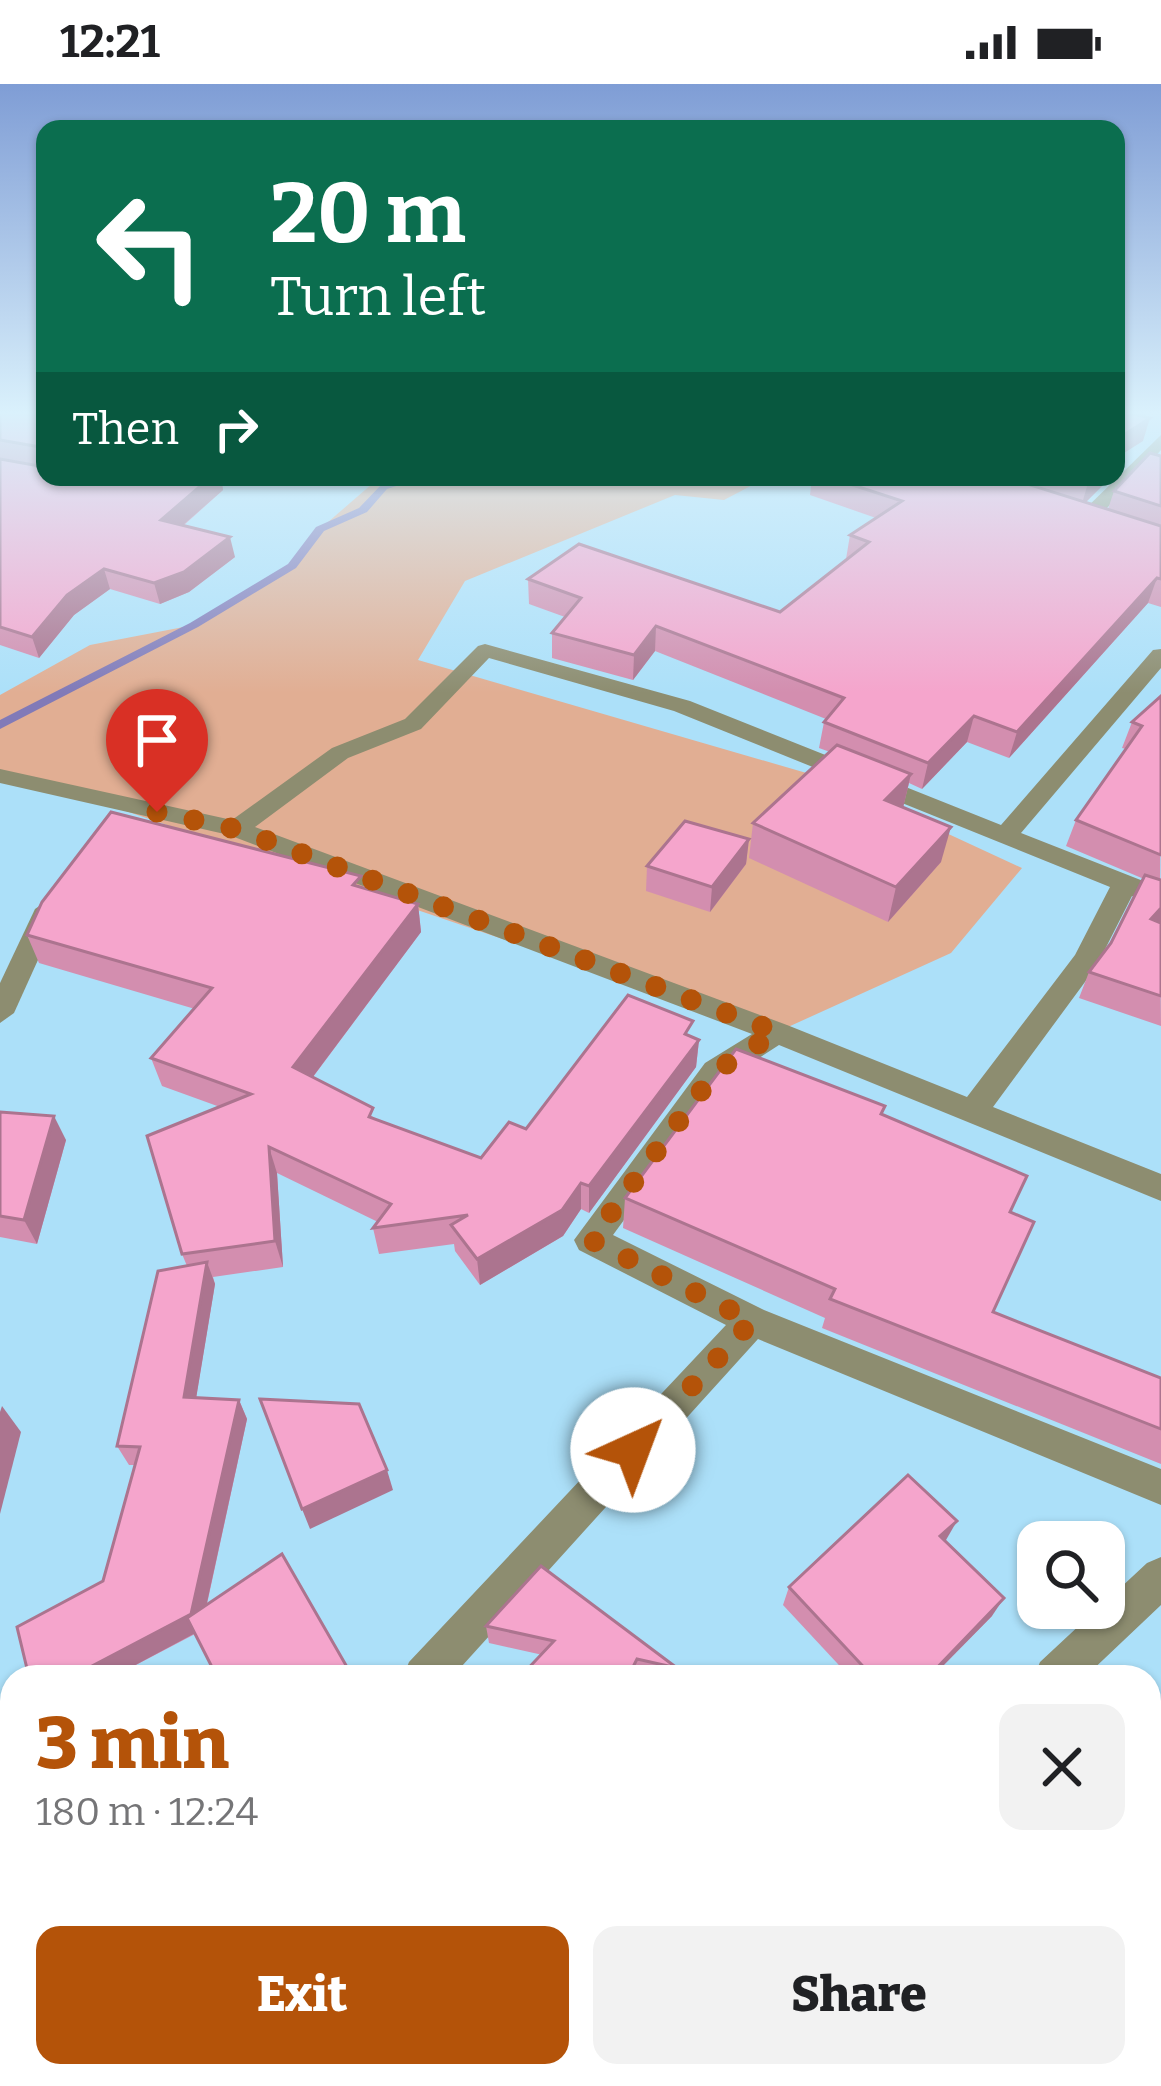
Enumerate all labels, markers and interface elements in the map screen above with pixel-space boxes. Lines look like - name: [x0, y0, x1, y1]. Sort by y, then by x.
- text: 12:21: [60, 15, 160, 69]
- text: 20 m: [270, 163, 466, 264]
- icon: left: [72, 168, 228, 324]
- text: Turn left: [270, 265, 486, 329]
- icon: right: [203, 396, 269, 462]
- text: Then: [72, 402, 179, 456]
- pin: [106, 689, 208, 812]
- icon: arrive: [124, 707, 190, 773]
- position arrow: [570, 1387, 696, 1513]
- map controls: [1017, 1521, 1125, 1629]
- button: search: [1017, 1521, 1125, 1629]
- text: 3 min: [36, 1701, 229, 1787]
- button: close: [999, 1704, 1125, 1830]
- text: 180 m · 12:24: [36, 1789, 258, 1835]
- button: Exit: [36, 1926, 569, 2064]
- button: Share: [593, 1926, 1125, 2064]

